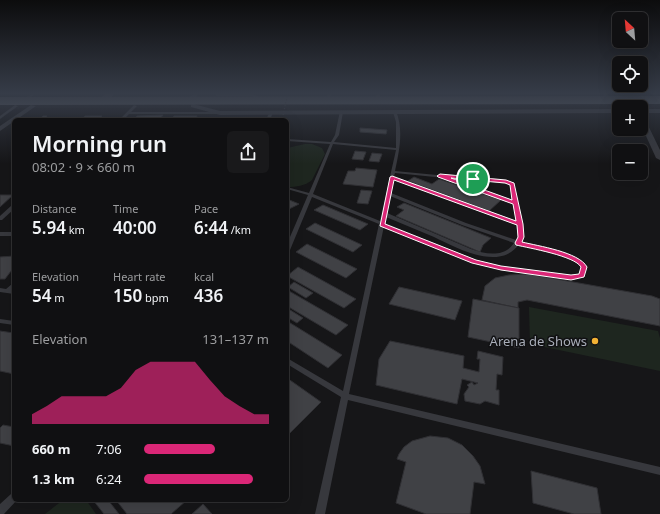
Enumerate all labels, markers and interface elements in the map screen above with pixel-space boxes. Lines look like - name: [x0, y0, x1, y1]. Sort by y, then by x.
- north arrow: [612, 12, 648, 48]
- map controls: [612, 12, 648, 180]
- button: locate: [612, 56, 648, 92]
- button: +: [612, 100, 648, 136]
- text: Morning run: [32, 128, 167, 158]
- button: share: [227, 131, 269, 173]
- button: −: [612, 144, 648, 180]
- text: 08:02 · 9 × 660 m: [32, 158, 135, 176]
- pin: [456, 162, 490, 196]
- icon: arrive: [462, 168, 484, 190]
- text: Distance: [32, 201, 77, 216]
- text: Time: [113, 201, 138, 216]
- text: Pace: [194, 201, 218, 216]
- text: 5.94: [32, 216, 66, 239]
- text: 40:00: [113, 216, 157, 239]
- text: 6:44: [194, 216, 228, 239]
- text: km: [66, 222, 85, 237]
- text: /km: [228, 222, 251, 237]
- text: Elevation: [32, 269, 79, 284]
- text: Heart rate: [113, 269, 166, 284]
- text: kcal: [194, 269, 214, 284]
- text: 54: [32, 284, 51, 307]
- text: 150: [113, 284, 142, 307]
- text: 436: [194, 284, 223, 307]
- text: m: [51, 290, 65, 305]
- text: bpm: [142, 290, 169, 305]
- text: Elevation: [32, 330, 88, 348]
- text: 131–137 m: [202, 330, 269, 348]
- place label: Arena de Shows: [490, 332, 587, 350]
- marker: Arena de Shows: [590, 336, 600, 346]
- text: 660 m: [32, 440, 70, 458]
- text: 7:06: [96, 440, 122, 458]
- text: 1.3 km: [32, 470, 75, 488]
- text: 6:24: [96, 470, 122, 488]

